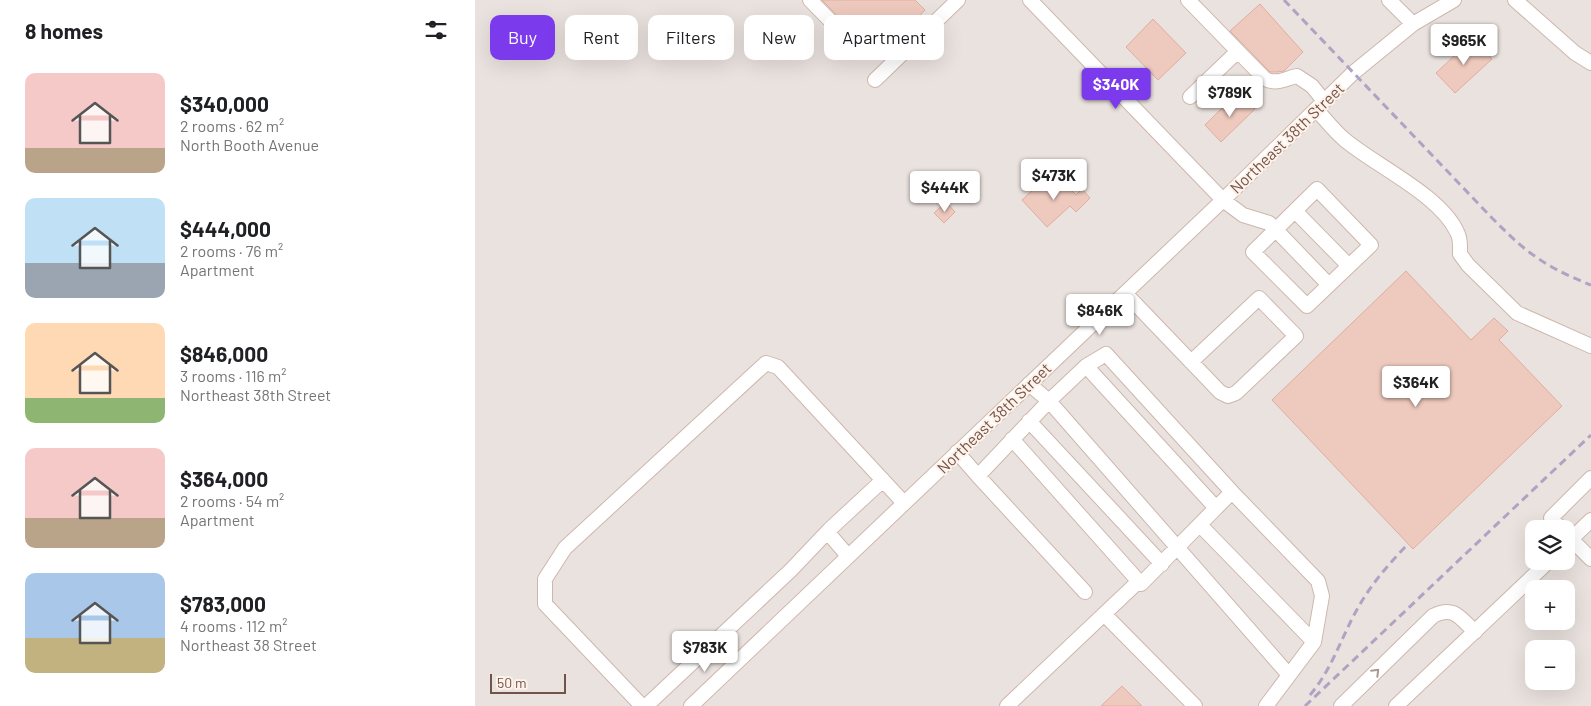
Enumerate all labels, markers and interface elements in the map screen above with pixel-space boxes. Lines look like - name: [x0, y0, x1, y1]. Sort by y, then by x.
- chip: Buy: [490, 15, 555, 60]
- chip: Rent: [565, 15, 638, 60]
- chip: Filters: [648, 15, 734, 60]
- chip: New: [744, 15, 814, 60]
- chip: Apartment: [824, 15, 944, 60]
- icon: filters: [422, 16, 450, 44]
- text: 8 homes: [25, 18, 103, 43]
- pin: $965K: [1429, 23, 1499, 66]
- text: $965K: [1442, 30, 1486, 49]
- pin: $340K: [1081, 68, 1151, 110]
- text: $340K: [1093, 74, 1139, 93]
- pin: $789K: [1195, 76, 1265, 118]
- street label: Northeast 38th Street: [1226, 78, 1348, 197]
- text: $789K: [1208, 82, 1252, 101]
- text: $340,000: [180, 91, 269, 116]
- icon: home: [65, 93, 125, 153]
- text: 2 rooms · 62 m²: [180, 116, 284, 135]
- text: North Booth Avenue: [180, 135, 319, 154]
- pin: $473K: [1019, 158, 1089, 201]
- text: $473K: [1032, 165, 1076, 184]
- pin: $444K: [910, 170, 980, 213]
- text: $444K: [921, 177, 969, 196]
- text: $444,000: [180, 216, 271, 241]
- icon: home: [65, 218, 125, 278]
- text: 2 rooms · 76 m²: [180, 241, 283, 260]
- text: Apartment: [180, 260, 255, 279]
- pin: $846K: [1065, 294, 1135, 336]
- text: $846K: [1077, 300, 1123, 319]
- text: $846,000: [180, 341, 268, 366]
- icon: home: [65, 343, 125, 403]
- street label: Northeast 38th Street: [933, 358, 1055, 477]
- text: 3 rooms · 116 m²: [180, 366, 286, 385]
- pin: $364K: [1381, 366, 1451, 408]
- text: $364K: [1393, 372, 1439, 391]
- text: Northeast 38th Street: [180, 385, 331, 404]
- text: $364,000: [180, 466, 268, 491]
- icon: home: [65, 468, 125, 528]
- text: 2 rooms · 54 m²: [180, 491, 284, 510]
- text: Apartment: [180, 510, 255, 529]
- map controls: [1525, 520, 1575, 690]
- button: layers: [1525, 520, 1575, 570]
- button: +: [1525, 580, 1575, 630]
- text: $783,000: [180, 591, 266, 616]
- icon: home: [65, 593, 125, 653]
- text: 4 rooms · 112 m²: [180, 616, 287, 635]
- pin: $783K: [670, 630, 740, 673]
- text: Northeast 38 Street: [180, 635, 317, 654]
- text: $783K: [683, 637, 727, 656]
- button: −: [1525, 640, 1575, 690]
- one-way arrow: [1370, 669, 1379, 678]
- scale bar: [490, 671, 566, 694]
- text: 50 m: [497, 674, 526, 691]

